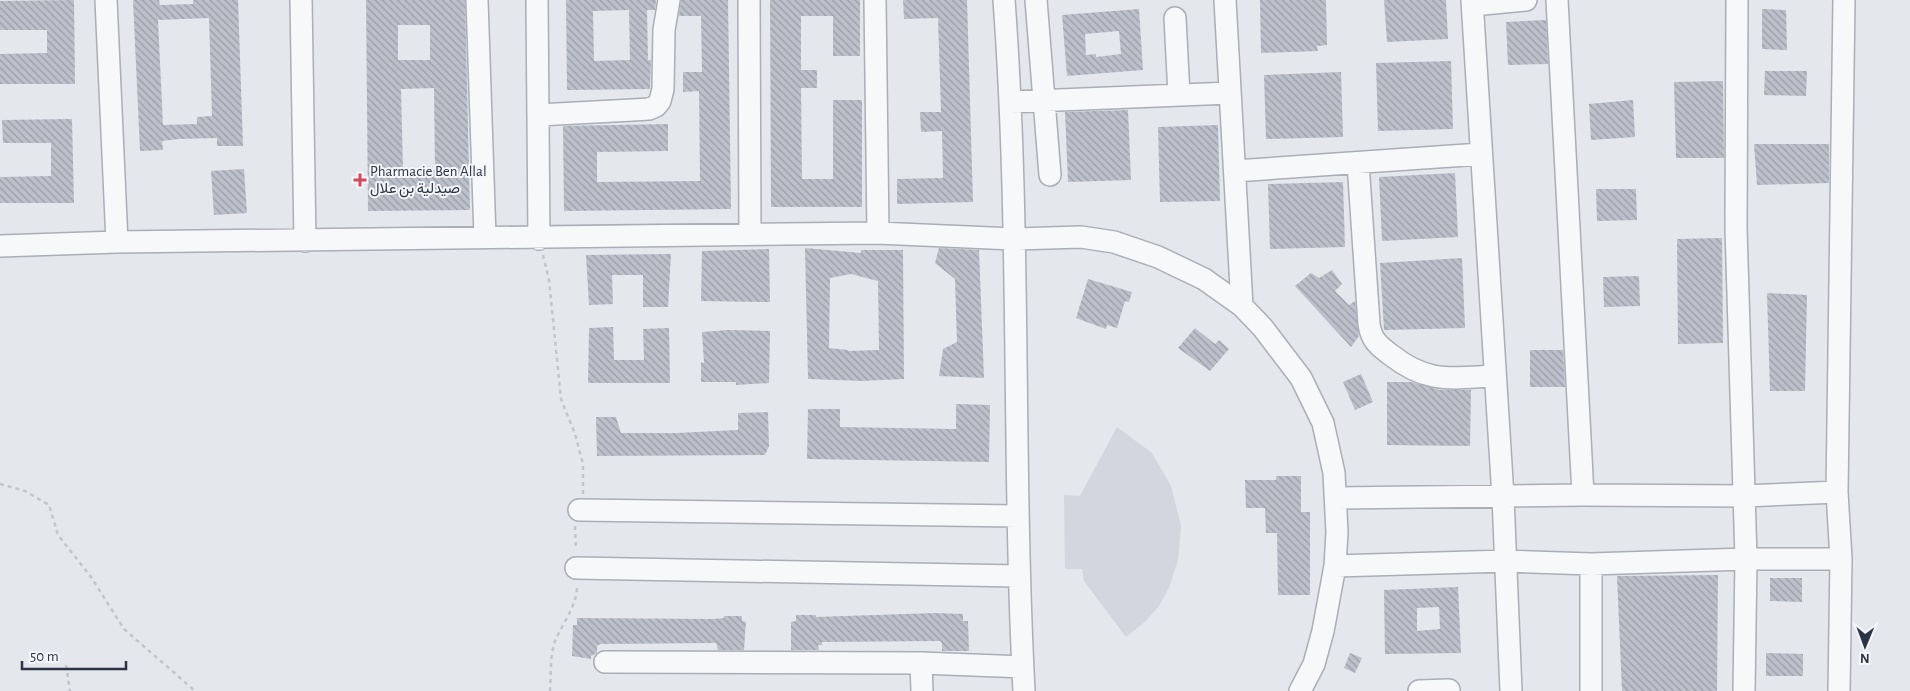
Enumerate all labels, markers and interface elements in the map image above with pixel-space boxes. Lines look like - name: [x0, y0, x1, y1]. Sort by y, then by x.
- place label: Pharmacie Ben Allal صيدلية بن علال: [370, 164, 487, 198]
- marker: Pharmacie Ben Allal صيدلية بن علال: [354, 174, 366, 186]
- north arrow: [1840, 621, 1890, 671]
- scale bar: [22, 638, 126, 670]
- text: 50 m: [30, 649, 59, 664]
- text: N: [1860, 651, 1870, 665]

